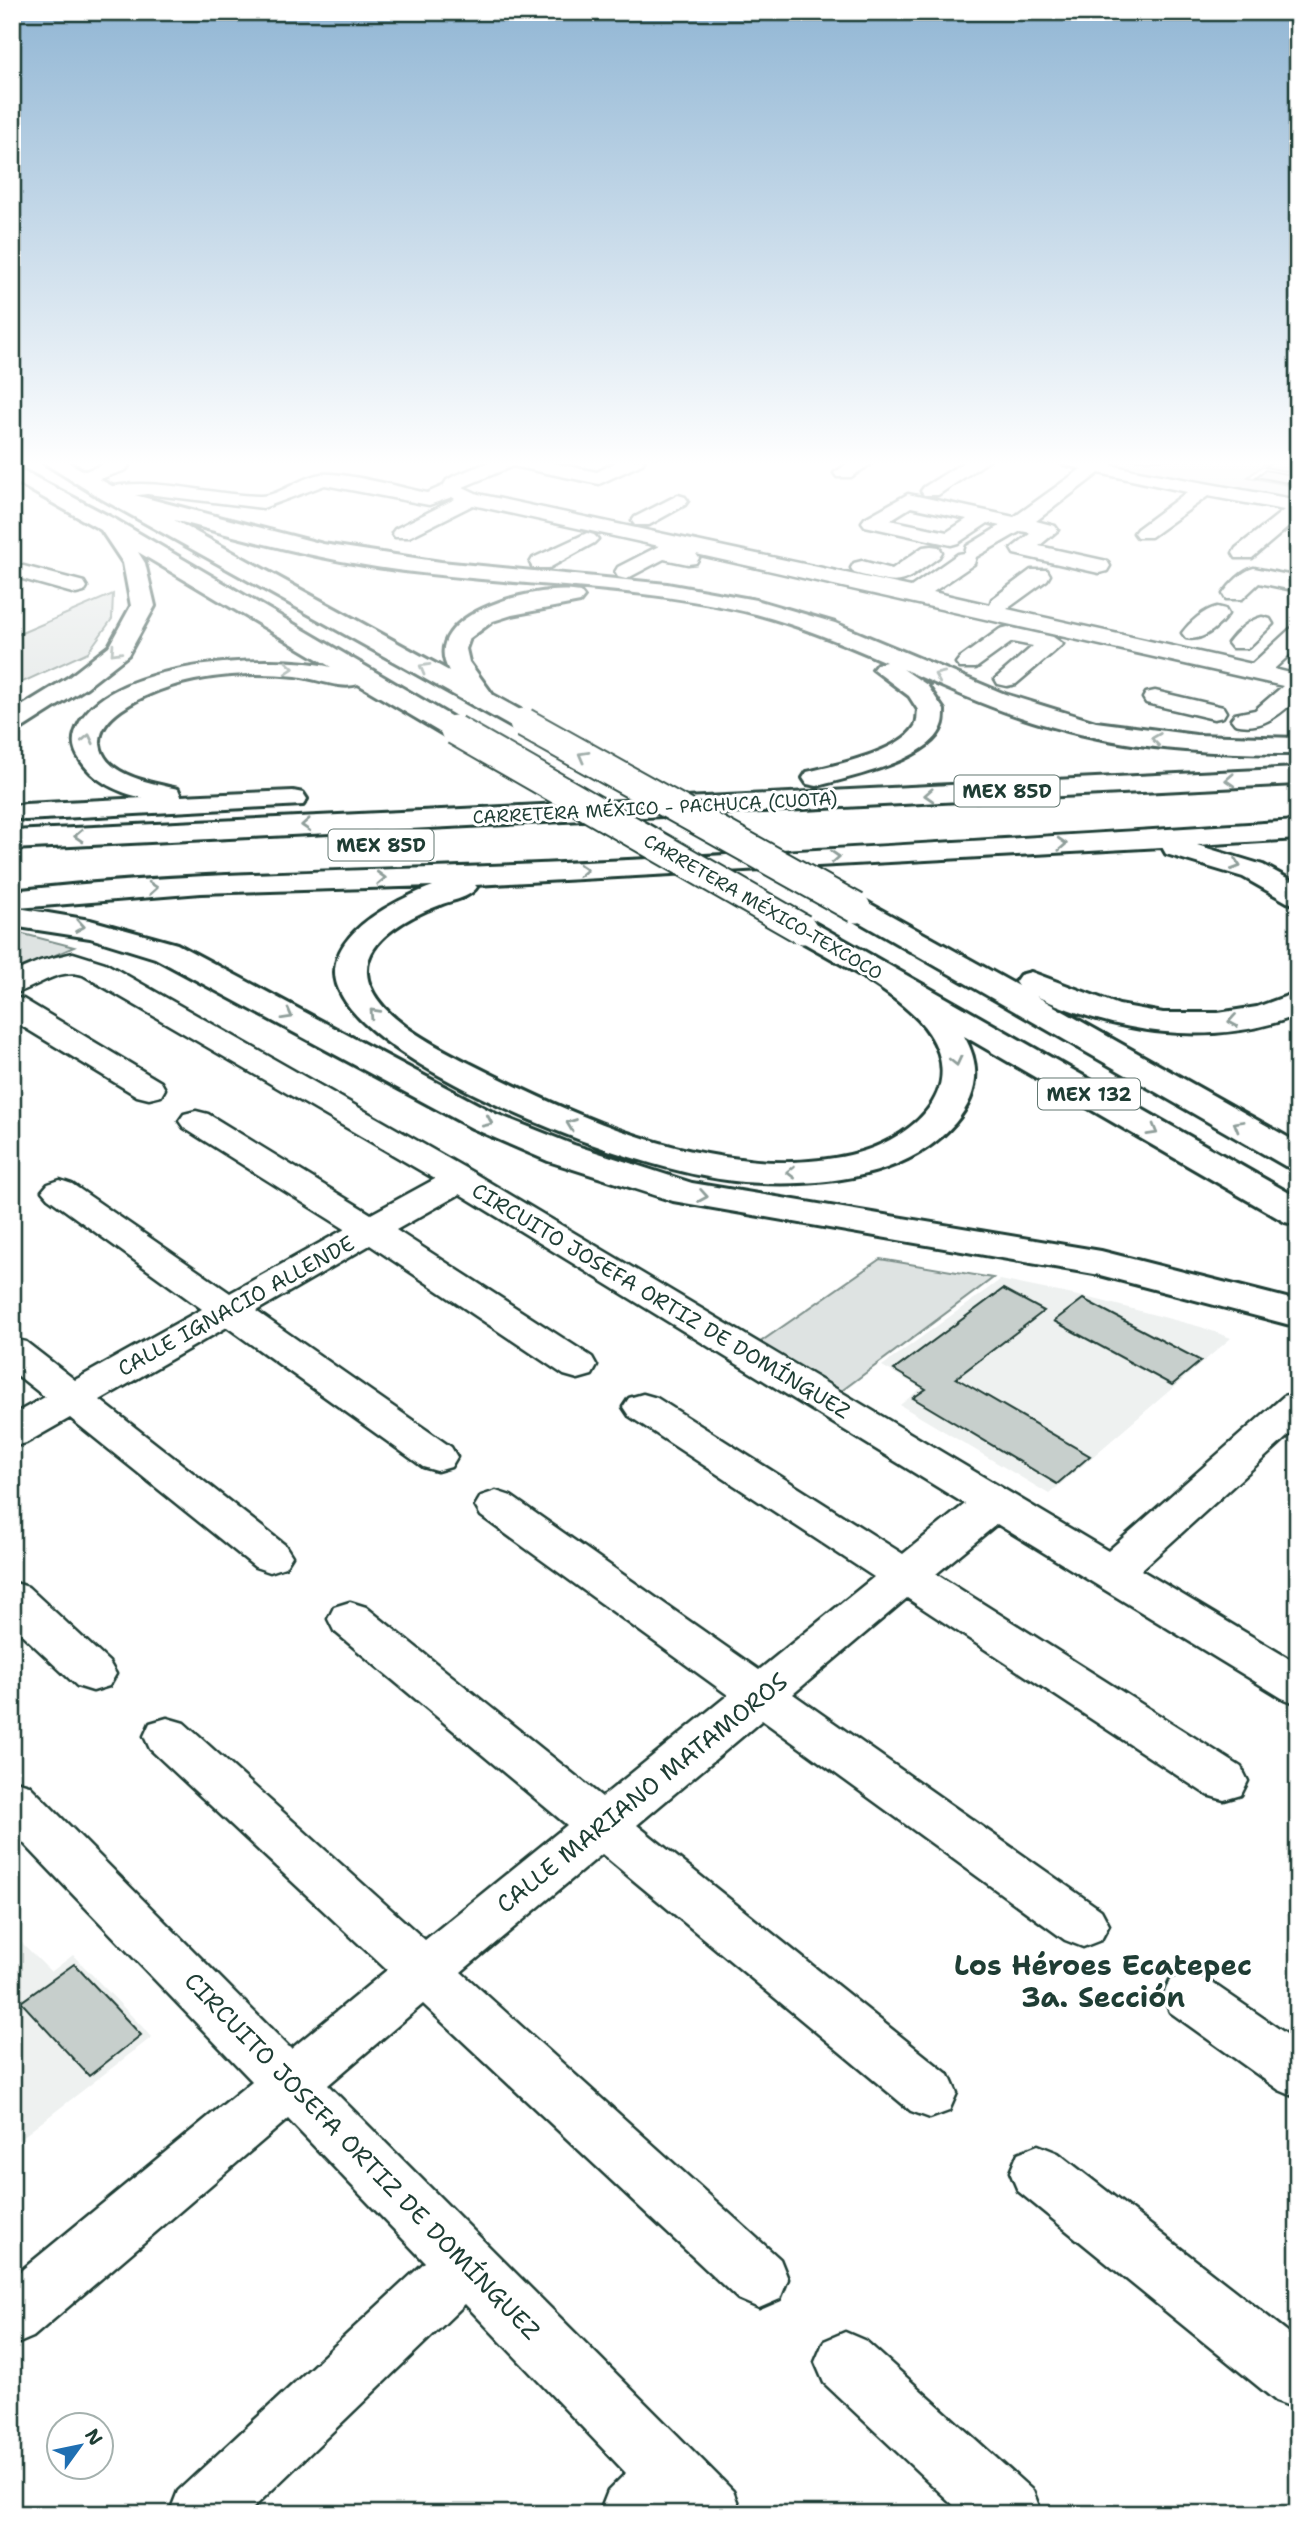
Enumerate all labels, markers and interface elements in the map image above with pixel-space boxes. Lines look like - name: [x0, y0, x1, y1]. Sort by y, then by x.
- one-way arrow: [111, 643, 123, 656]
- one-way arrow: [284, 660, 295, 675]
- one-way arrow: [419, 663, 431, 676]
- one-way arrow: [934, 670, 946, 684]
- one-way arrow: [1151, 732, 1162, 747]
- one-way arrow: [79, 733, 94, 745]
- one-way arrow: [577, 751, 590, 764]
- one-way arrow: [1224, 772, 1235, 787]
- road number: MEX 85D: [954, 776, 1060, 806]
- street label: CARRETERA MÉXICO - PACHUCA (CUOTA): [472, 786, 838, 830]
- one-way arrow: [923, 787, 934, 802]
- one-way arrow: [300, 817, 311, 832]
- one-way arrow: [73, 829, 84, 844]
- street label: CARRETERA MÉXICO-TEXCOCO: [639, 829, 887, 985]
- road number: MEX 85D: [328, 830, 434, 860]
- one-way arrow: [1057, 837, 1068, 852]
- one-way arrow: [829, 849, 840, 864]
- one-way arrow: [1230, 857, 1242, 871]
- one-way arrow: [578, 863, 589, 878]
- one-way arrow: [375, 871, 386, 886]
- one-way arrow: [148, 880, 159, 895]
- one-way arrow: [74, 918, 86, 933]
- one-way arrow: [280, 1007, 293, 1020]
- one-way arrow: [370, 1008, 383, 1021]
- one-way arrow: [1227, 1013, 1239, 1028]
- one-way arrow: [948, 1054, 963, 1066]
- road number: MEX 132: [1038, 1078, 1140, 1110]
- one-way arrow: [481, 1114, 494, 1128]
- one-way arrow: [566, 1118, 578, 1132]
- one-way arrow: [1233, 1120, 1246, 1133]
- one-way arrow: [1145, 1123, 1158, 1136]
- one-way arrow: [786, 1165, 797, 1180]
- street label: CIRCUITO JOSEFA ORTIZ DE DOMÍNGUEZ: [467, 1176, 856, 1426]
- one-way arrow: [697, 1188, 709, 1203]
- street label: CALLE IGNACIO ALLENDE: [113, 1229, 359, 1383]
- street label: CALLE MARIANO MATAMOROS: [490, 1666, 794, 1920]
- district label: Los Héroes Ecatepec 3a. Sección: [954, 1946, 1252, 2016]
- street label: CIRCUITO JOSEFA ORTIZ DE DOMÍNGUEZ: [177, 1965, 547, 2347]
- north arrow: [46, 2410, 116, 2480]
- text: N: [79, 2424, 108, 2450]

